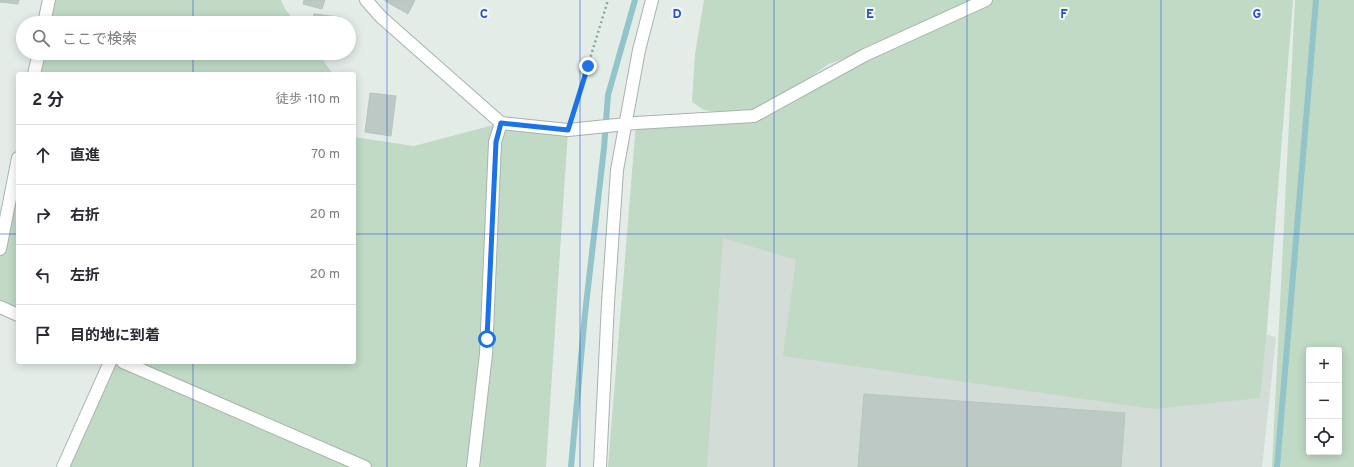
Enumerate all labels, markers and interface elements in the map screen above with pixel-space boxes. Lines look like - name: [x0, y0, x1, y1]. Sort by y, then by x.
- text: C: [480, 7, 488, 23]
- text: D: [672, 7, 682, 23]
- text: E: [866, 7, 874, 23]
- text: F: [1060, 7, 1068, 23]
- text: G: [1253, 7, 1262, 23]
- search box: [16, 16, 356, 60]
- icon: search: [30, 27, 52, 49]
- text: ここで検索: [62, 31, 137, 50]
- route end: [579, 57, 597, 75]
- text: 2 分: [32, 90, 64, 112]
- text: 徒歩 · 110 m: [276, 92, 340, 108]
- icon: ahead: [32, 144, 54, 166]
- text: 直進: [70, 147, 100, 166]
- text: 70 m: [311, 147, 340, 163]
- icon: right: [32, 204, 54, 226]
- text: 右折: [70, 207, 100, 226]
- text: 20 m: [310, 207, 340, 223]
- icon: left: [32, 264, 54, 286]
- text: 左折: [70, 267, 100, 286]
- text: 20 m: [310, 267, 340, 283]
- icon: arrive: [32, 324, 54, 346]
- text: 目的地に到着: [70, 327, 160, 346]
- route start: [478, 330, 496, 348]
- map controls: [1306, 347, 1342, 455]
- button: +: [1306, 347, 1342, 383]
- button: −: [1306, 383, 1342, 419]
- button: locate: [1306, 419, 1342, 455]

